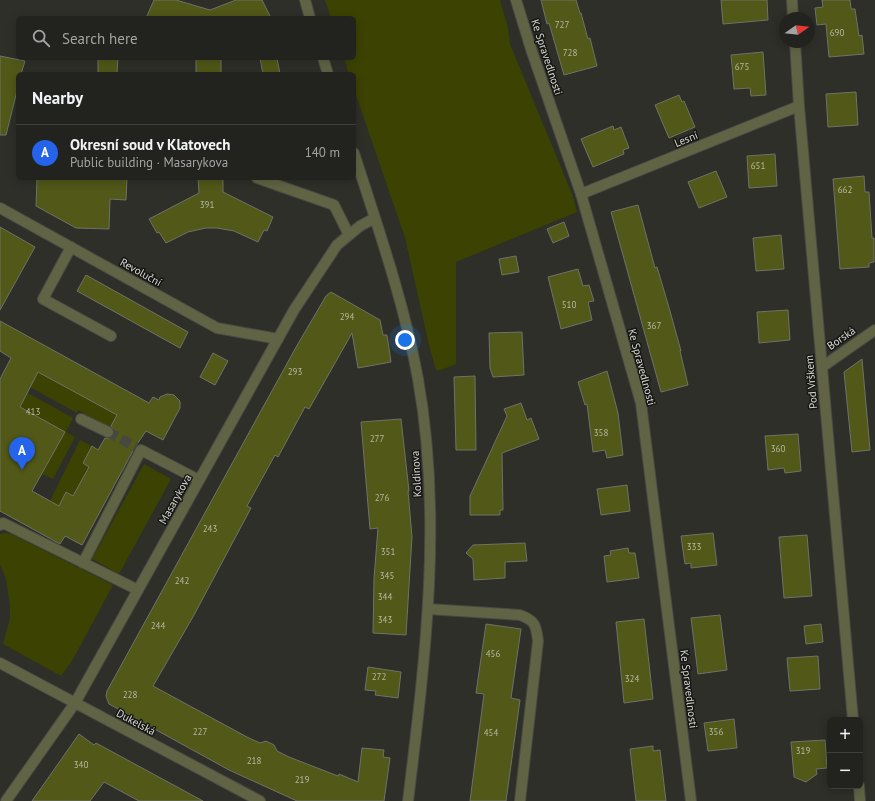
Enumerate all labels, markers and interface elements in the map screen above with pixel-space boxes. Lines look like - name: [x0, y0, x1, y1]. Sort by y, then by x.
- north arrow: [779, 12, 815, 48]
- search box: [16, 16, 356, 60]
- street label: Ke Spravedlnosti: [528, 17, 566, 97]
- house number: 727: [555, 19, 569, 30]
- icon: search: [30, 27, 52, 49]
- house number: 690: [830, 27, 844, 38]
- text: Search here: [62, 29, 138, 48]
- house number: 728: [563, 47, 577, 58]
- house number: 675: [735, 61, 749, 72]
- text: Nearby: [32, 87, 83, 109]
- street label: Lesní: [672, 128, 700, 150]
- text: Okresní soud v Klatovech: [70, 135, 231, 154]
- text: A: [41, 144, 49, 161]
- text: 140 m: [305, 144, 340, 161]
- text: Public building · Masarykova: [70, 154, 228, 171]
- house number: 651: [751, 160, 765, 171]
- house number: 662: [838, 184, 852, 195]
- house number: 391: [200, 199, 214, 210]
- street label: Revoluční: [118, 255, 164, 289]
- house number: 510: [562, 299, 576, 310]
- house number: 294: [340, 311, 354, 322]
- house number: 367: [647, 320, 661, 331]
- street label: Borská: [824, 323, 858, 353]
- street label: Ke Spravedlnosti: [625, 327, 659, 407]
- your location: [395, 330, 415, 350]
- street label: Pod Vrškem: [802, 354, 820, 409]
- house number: 293: [288, 366, 302, 377]
- house number: 413: [26, 406, 40, 417]
- house number: 358: [594, 427, 608, 438]
- house number: 277: [370, 433, 384, 444]
- pin: A: [9, 437, 35, 470]
- house number: 360: [771, 443, 785, 454]
- street label: Koldinova: [408, 450, 424, 498]
- street label: Masarykova: [156, 472, 194, 526]
- house number: 276: [375, 492, 389, 503]
- house number: 243: [203, 523, 217, 534]
- house number: 333: [687, 541, 701, 552]
- house number: 351: [381, 546, 395, 557]
- house number: 345: [380, 570, 394, 581]
- house number: 242: [175, 575, 189, 586]
- house number: 344: [378, 591, 392, 602]
- house number: 343: [378, 614, 392, 625]
- house number: 244: [151, 620, 165, 631]
- house number: 456: [486, 648, 500, 659]
- street label: Ke Spravedlnosti: [677, 649, 701, 729]
- house number: 272: [372, 671, 386, 682]
- house number: 324: [625, 673, 639, 684]
- house number: 228: [123, 689, 137, 700]
- street label: Dukelská: [114, 706, 158, 738]
- map controls: [827, 717, 863, 789]
- button: +: [827, 717, 863, 753]
- house number: 227: [193, 726, 207, 737]
- house number: 356: [709, 726, 723, 737]
- house number: 454: [484, 727, 498, 738]
- house number: 319: [796, 745, 810, 756]
- button: −: [827, 753, 863, 789]
- house number: 218: [247, 755, 261, 766]
- house number: 340: [74, 759, 88, 770]
- house number: 219: [295, 774, 309, 785]

